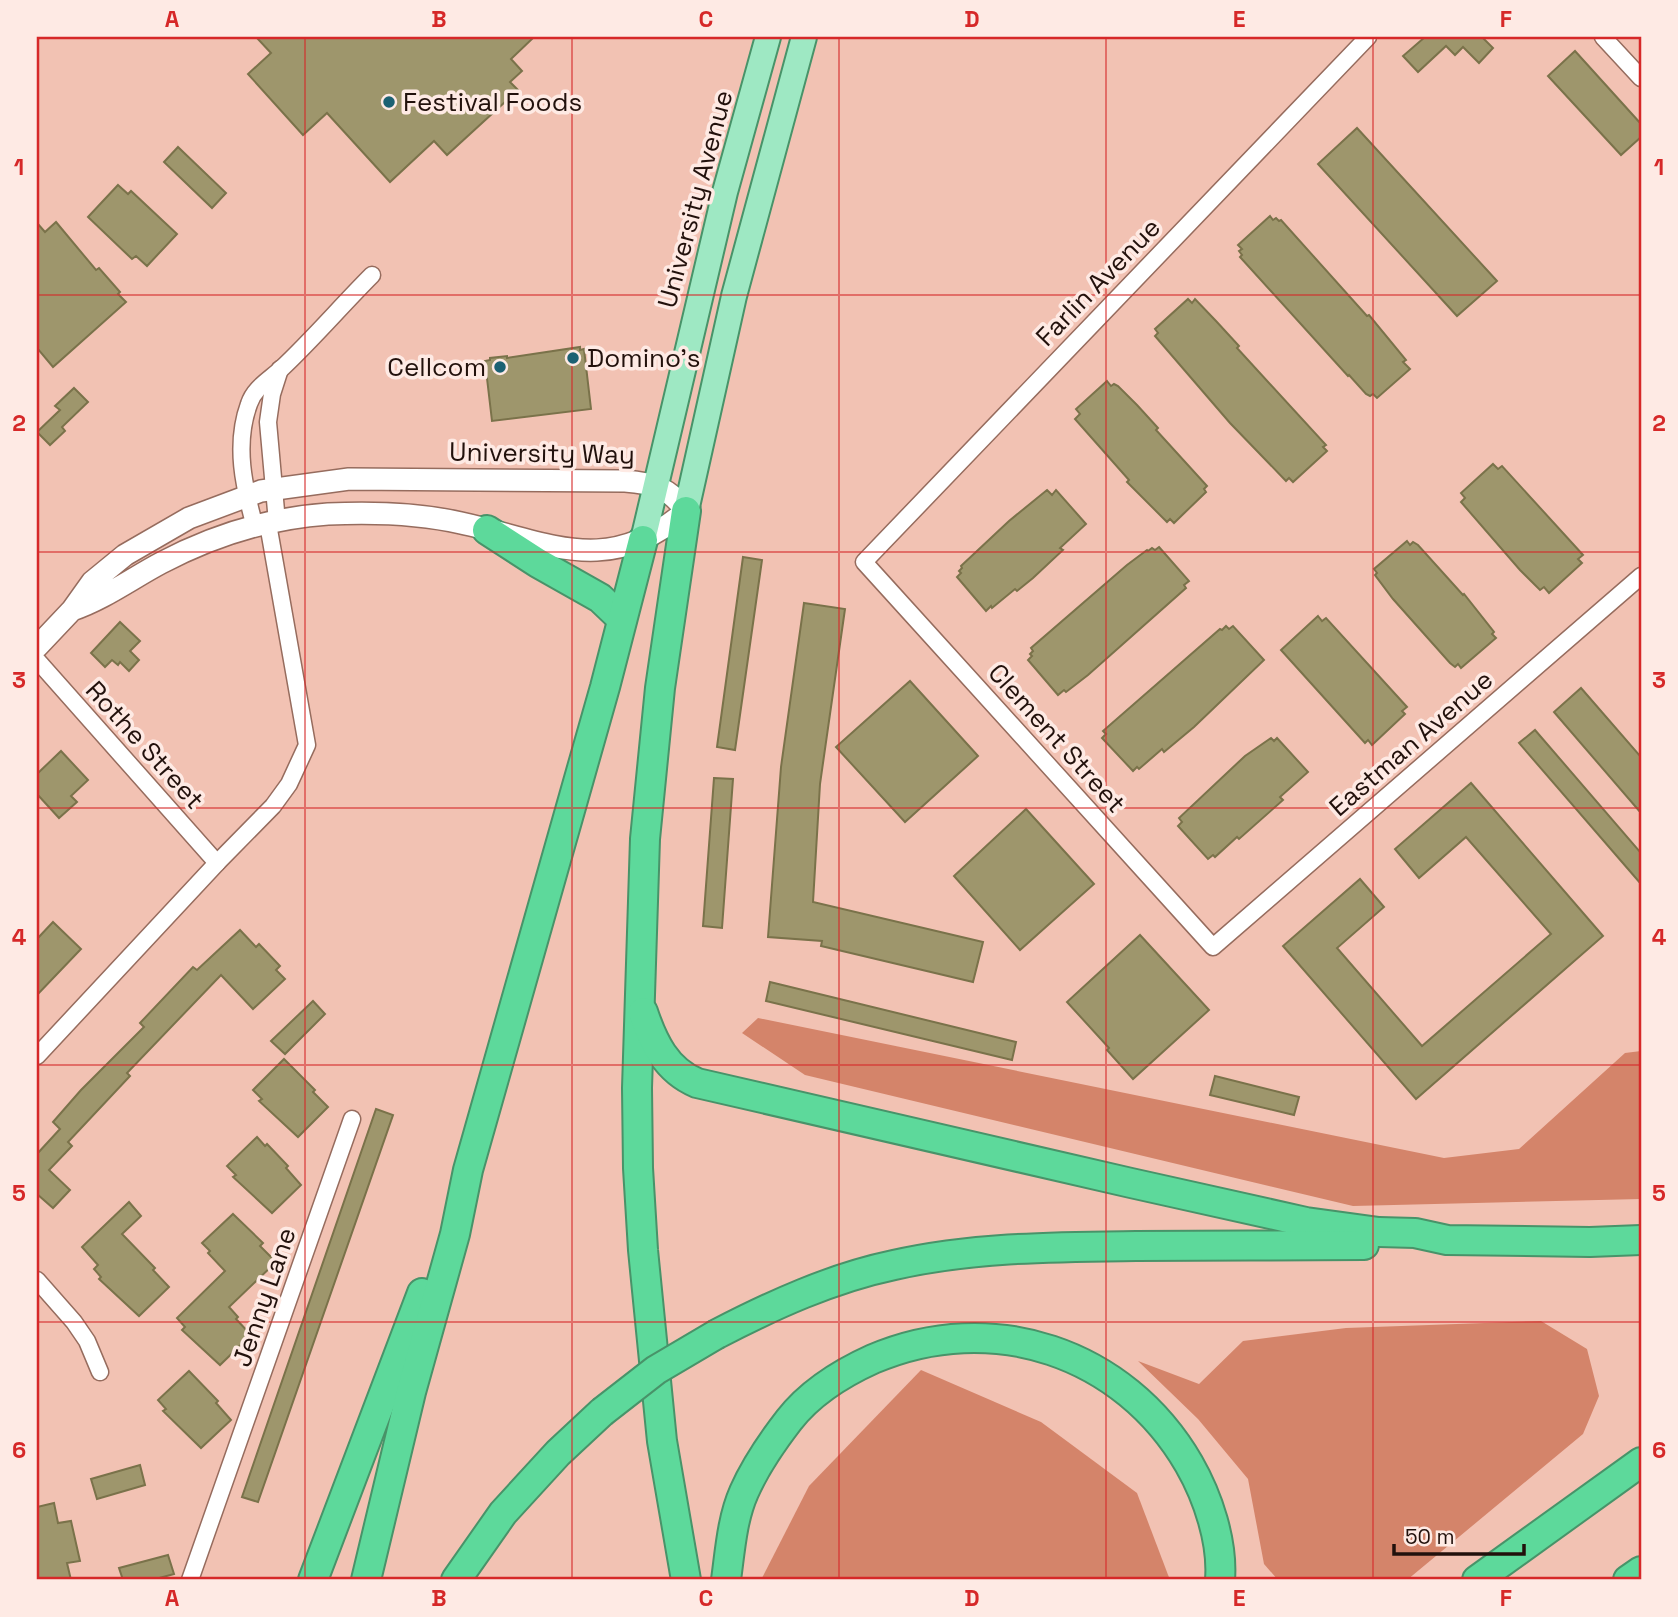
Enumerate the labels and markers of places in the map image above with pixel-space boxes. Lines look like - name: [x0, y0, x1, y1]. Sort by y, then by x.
- place label: Festival Foods: [403, 85, 582, 119]
- marker: Festival Foods: [381, 94, 397, 110]
- place label: Domino's: [587, 341, 700, 375]
- place label: Cellcom: [387, 350, 486, 384]
- marker: Domino's: [565, 350, 581, 366]
- marker: Cellcom: [492, 359, 508, 375]

